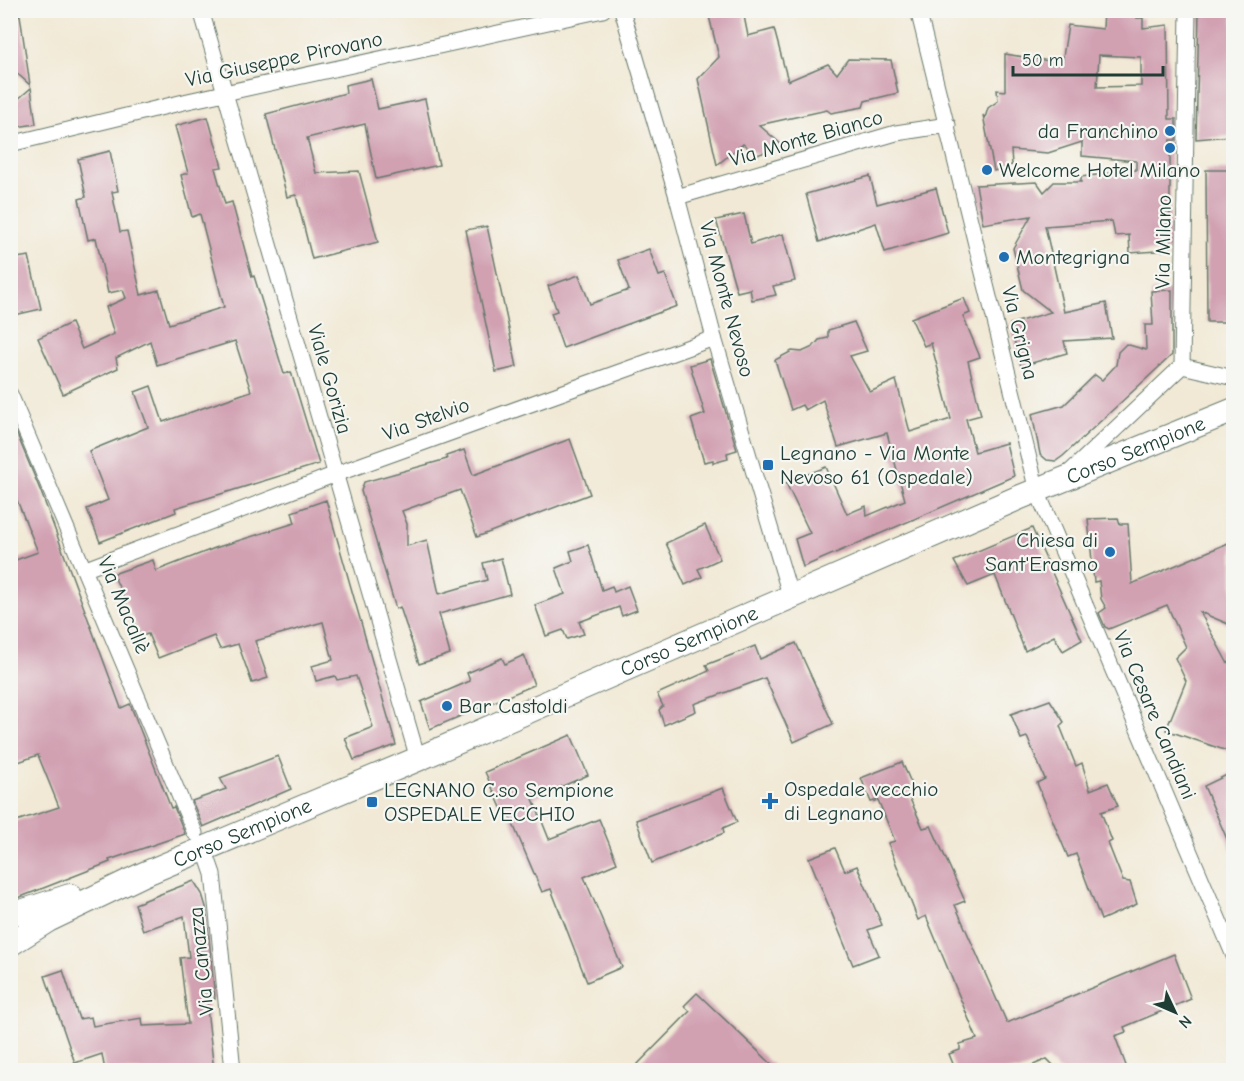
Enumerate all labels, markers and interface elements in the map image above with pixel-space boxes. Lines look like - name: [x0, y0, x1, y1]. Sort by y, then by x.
- street label: Via Giuseppe Pirovano: [183, 26, 385, 92]
- scale bar: [1013, 39, 1163, 77]
- text: 50 m: [1022, 50, 1064, 71]
- street label: Via Monte Bianco: [726, 105, 886, 171]
- place label: da Franchino: [1038, 119, 1158, 143]
- marker: da Franchino: [1163, 124, 1177, 138]
- marker: Milano: [1163, 141, 1177, 155]
- place label: Welcome Hotel: [999, 158, 1134, 182]
- place label: Milano: [1140, 158, 1200, 182]
- marker: Welcome Hotel: [980, 163, 994, 177]
- street label: Via Milano: [1150, 195, 1176, 289]
- street label: Via Monte Nevoso: [695, 218, 759, 380]
- place label: Montegrigna: [1016, 245, 1130, 269]
- marker: Montegrigna: [997, 250, 1011, 264]
- street label: Via Grigna: [997, 284, 1043, 382]
- street label: Viale Gorizia: [303, 321, 357, 437]
- street label: Via Stelvio: [379, 392, 473, 446]
- street label: Corso Sempione: [1063, 411, 1209, 489]
- place label: Legnano - Via Monte Nevoso 61 (Ospedale): [780, 441, 973, 489]
- marker: Legnano - Via Monte Nevoso 61 (Ospedale): [761, 458, 775, 472]
- place label: Chiesa di Sant'Erasmo: [985, 528, 1098, 576]
- marker: Chiesa di Sant'Erasmo: [1103, 545, 1117, 559]
- street label: Via Macallè: [93, 553, 155, 657]
- street label: Corso Sempione: [616, 601, 762, 682]
- street label: Via Cesare Candiani: [1109, 627, 1201, 803]
- place label: Bar Castoldi: [459, 694, 568, 718]
- marker: Bar Castoldi: [440, 699, 454, 713]
- place label: Ospedale vecchio di Legnano: [784, 777, 938, 825]
- place label: LEGNANO C.so Sempione OSPEDALE VECCHIO: [384, 778, 614, 826]
- marker: Ospedale vecchio di Legnano: [761, 792, 779, 810]
- street label: Corso Sempione: [169, 793, 315, 872]
- marker: LEGNANO C.so Sempione OSPEDALE VECCHIO: [365, 795, 379, 809]
- street label: Via Canazza: [183, 906, 219, 1016]
- north arrow: [1145, 982, 1205, 1042]
- text: N: [1175, 1012, 1195, 1032]

